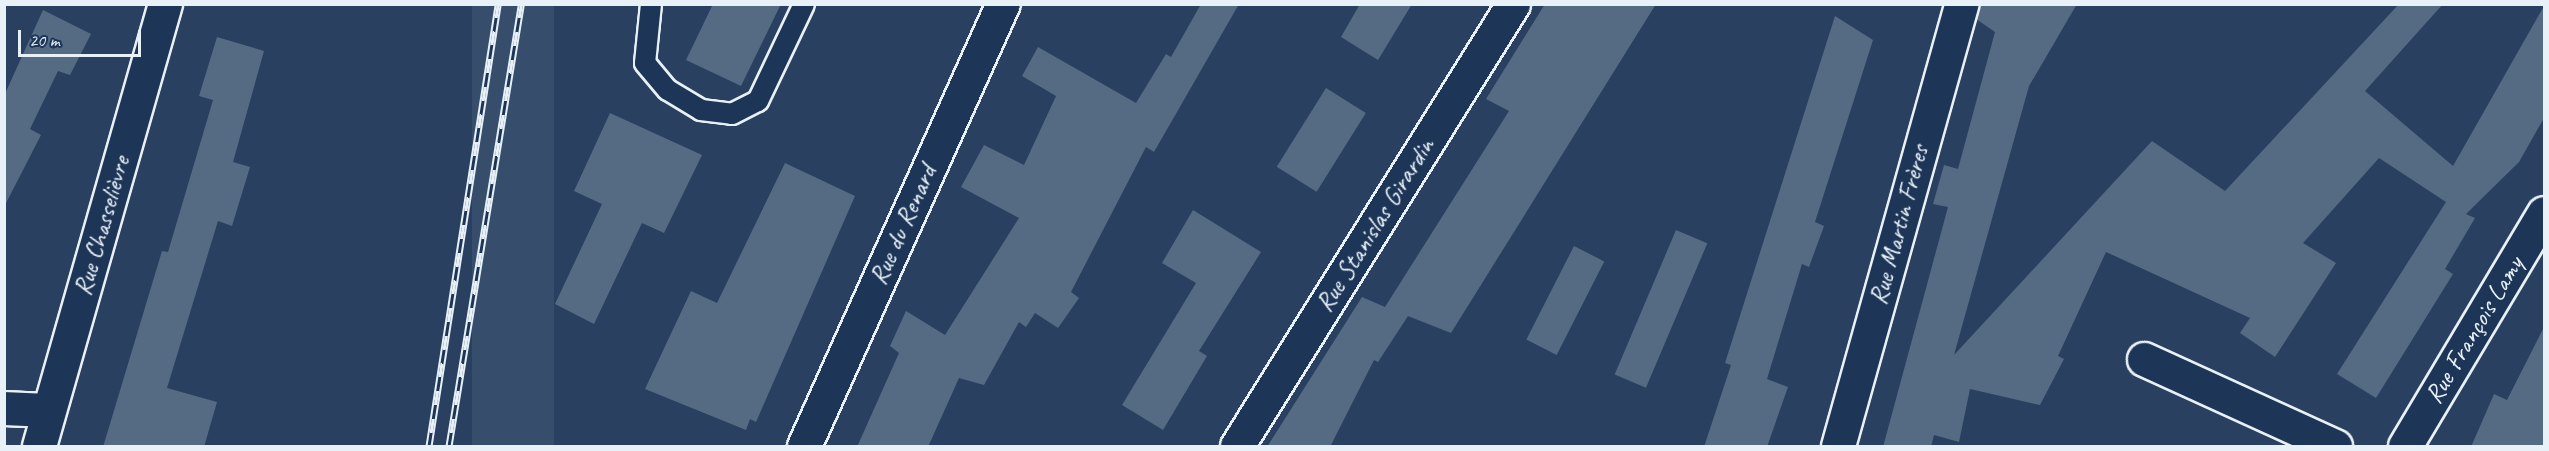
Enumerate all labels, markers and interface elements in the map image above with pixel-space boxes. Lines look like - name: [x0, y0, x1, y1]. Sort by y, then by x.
- scale bar: [21, 18, 144, 56]
- text: 20 m: [29, 29, 60, 51]
- street label: Rue Stanislas Girardin: [1309, 132, 1441, 318]
- street label: Rue Martin Frères: [1863, 142, 1935, 308]
- street label: Rue Chasselièvre: [67, 153, 137, 299]
- street label: Rue du Renard: [863, 161, 943, 289]
- street label: Rue François Lamy: [2418, 251, 2530, 409]

